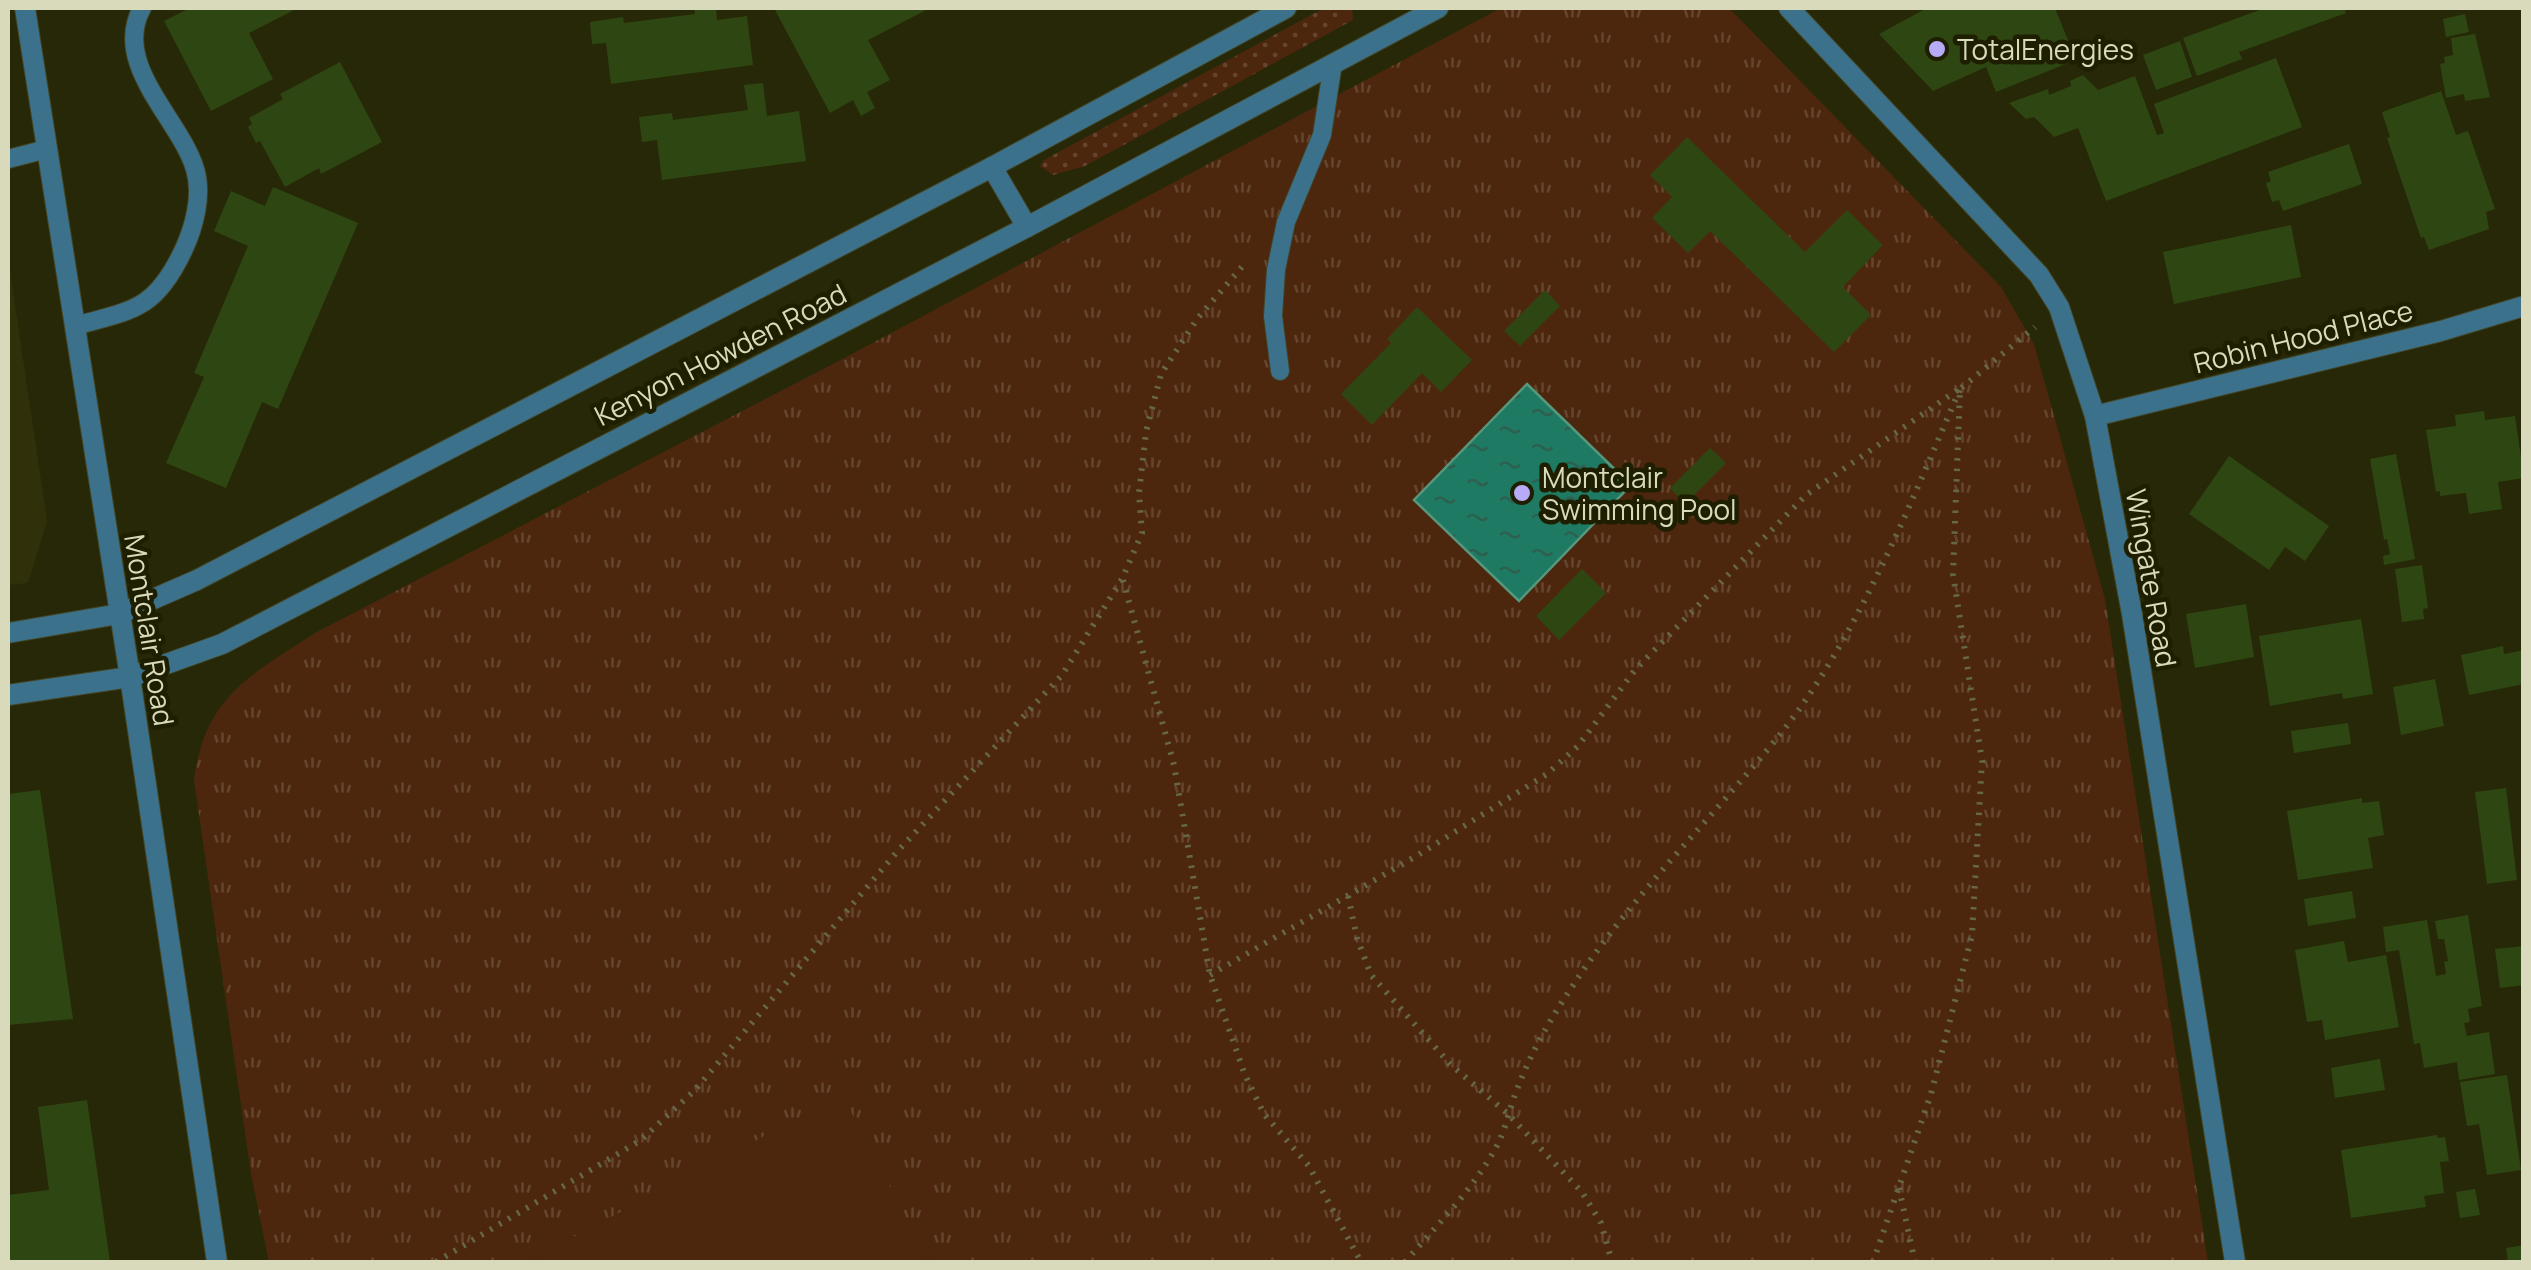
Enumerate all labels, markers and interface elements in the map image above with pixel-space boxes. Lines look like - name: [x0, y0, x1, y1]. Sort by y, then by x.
- place label: TotalEnergies: [1957, 30, 2134, 68]
- marker: TotalEnergies: [1926, 38, 1948, 60]
- street label: Kenyon Howden Road: [588, 274, 852, 434]
- street label: Robin Hood Place: [2189, 290, 2417, 382]
- place label: Montclair Swimming Pool: [1542, 458, 1737, 528]
- marker: Montclair Swimming Pool: [1511, 482, 1533, 504]
- street label: Wingate Road: [2118, 486, 2186, 670]
- street label: Montclair Road: [116, 532, 184, 728]

